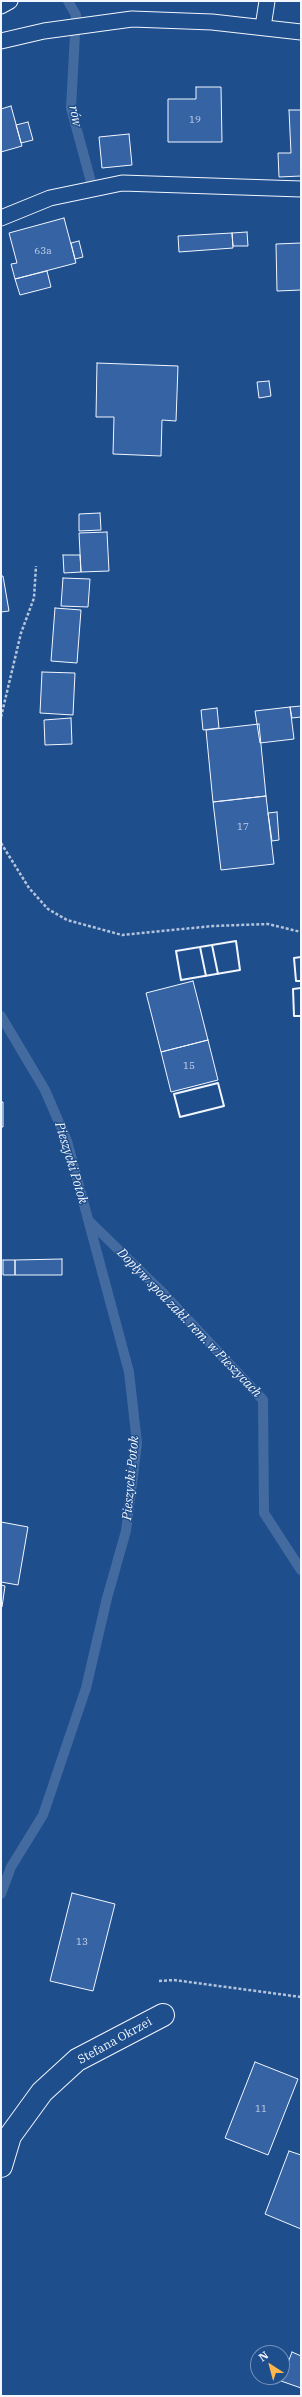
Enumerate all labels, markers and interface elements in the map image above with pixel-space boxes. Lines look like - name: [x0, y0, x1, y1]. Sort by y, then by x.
- water label: rów: [65, 104, 85, 128]
- house number: 19: [189, 114, 201, 126]
- house number: 63a: [34, 245, 52, 257]
- house number: 17: [237, 821, 249, 833]
- house number: 15: [183, 1060, 195, 1072]
- water label: Pieszycki Potok: [51, 1120, 91, 1206]
- water label: Dopływ spod zakł. rem. w Pieszycach: [114, 1245, 264, 1401]
- water label: Pieszycki Potok: [120, 1435, 142, 1521]
- house number: 13: [76, 1936, 88, 1948]
- street label: Stefana Okrzei: [75, 2015, 155, 2067]
- house number: 11: [255, 2103, 267, 2115]
- north arrow: [250, 2345, 290, 2385]
- text: N: [256, 2348, 271, 2364]

